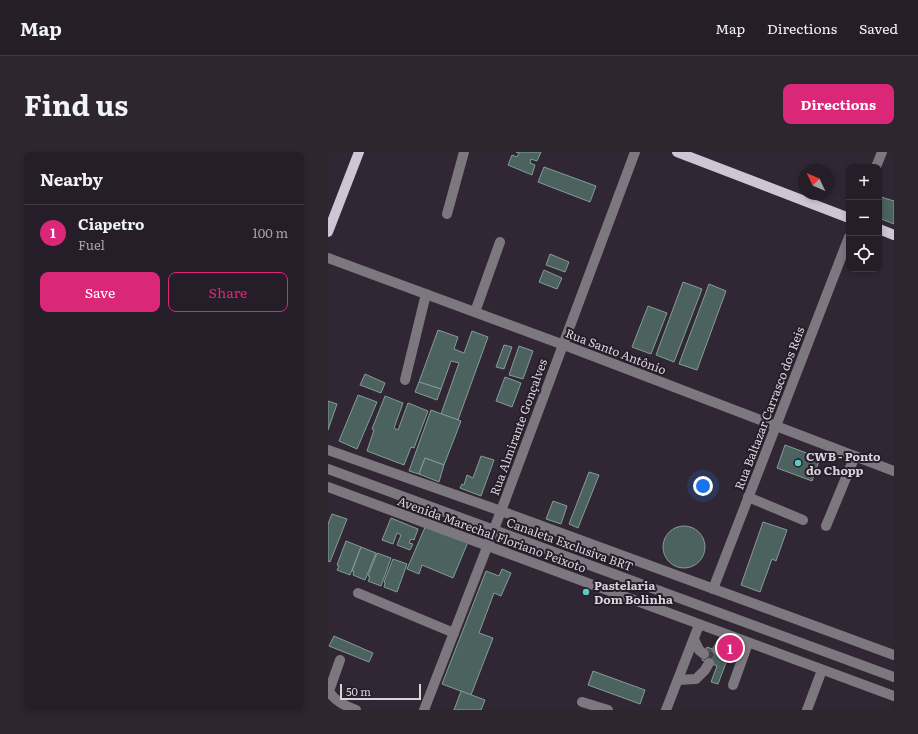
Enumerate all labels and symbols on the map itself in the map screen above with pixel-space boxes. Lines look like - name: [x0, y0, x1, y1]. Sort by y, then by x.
- north arrow: [798, 164, 834, 200]
- street label: Rua Santo Antônio: [563, 323, 669, 379]
- street label: Rua Baltazar Carrasco dos Reis: [730, 323, 809, 492]
- street label: Rua Almirante Gonçalves: [485, 356, 551, 498]
- place label: CWB - Ponto do Chopp: [806, 447, 881, 479]
- marker: CWB - Ponto do Chopp: [793, 458, 803, 468]
- your location: [693, 476, 713, 496]
- street label: Avenida Marechal Floriano Peixoto: [395, 491, 589, 577]
- street label: Canaleta Exclusiva BRT: [504, 513, 636, 575]
- place label: Pastelaria Dom Bolinha: [594, 576, 673, 608]
- marker: Pastelaria Dom Bolinha: [581, 587, 591, 597]
- pin: 1: [717, 633, 743, 663]
- scale bar: [340, 682, 421, 701]

